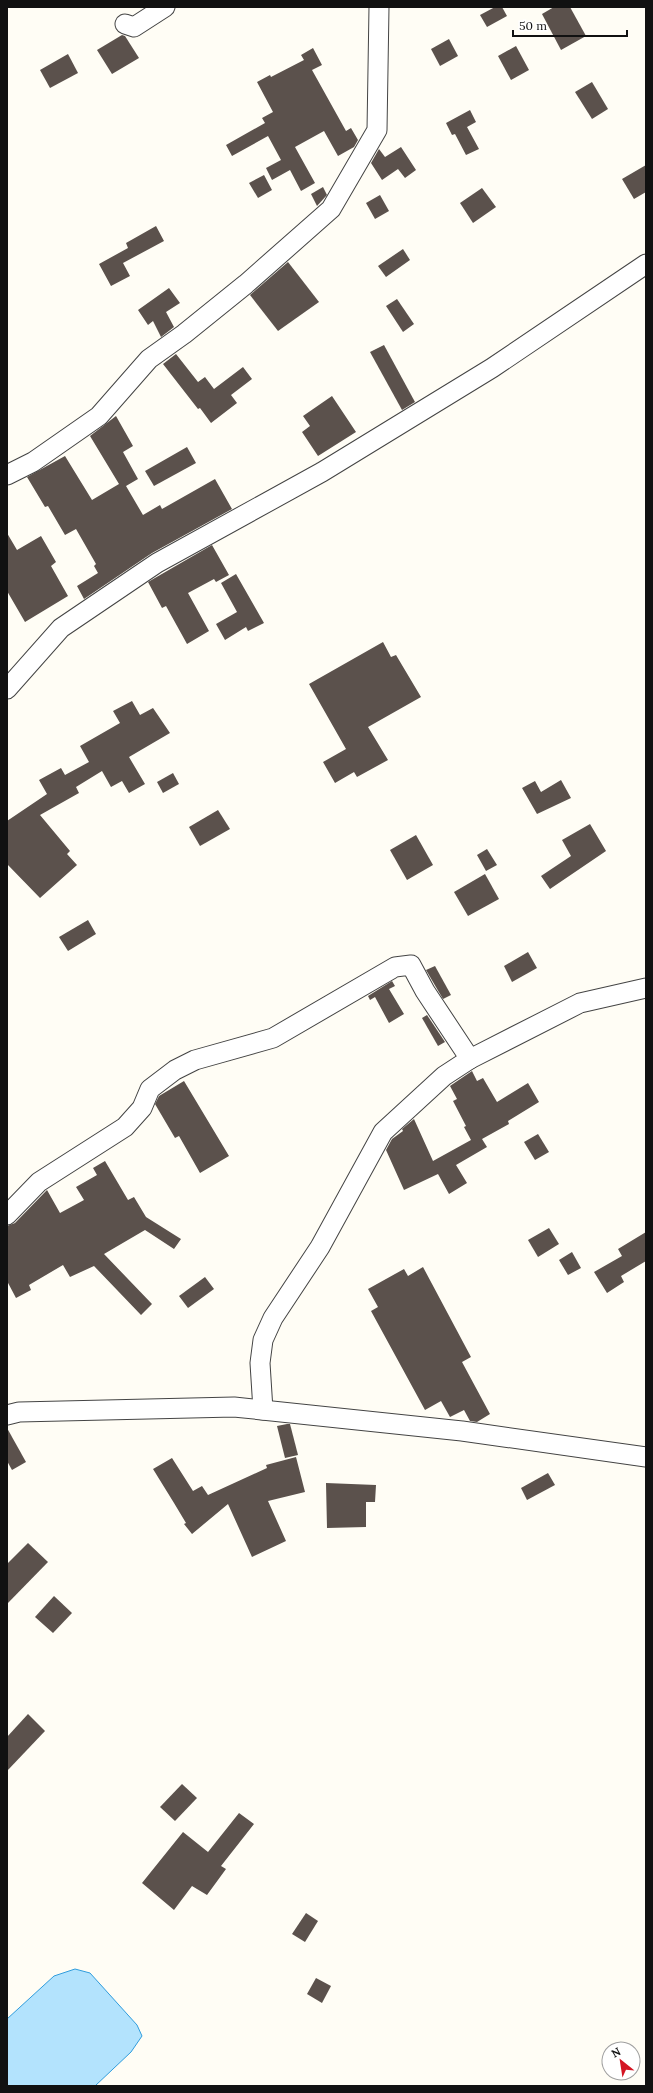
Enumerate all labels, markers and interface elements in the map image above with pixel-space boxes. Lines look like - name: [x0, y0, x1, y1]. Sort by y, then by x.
- scale bar: [513, 12, 627, 38]
- text: 50 m: [519, 18, 547, 33]
- north arrow: [601, 2041, 641, 2081]
- text: N: [609, 2044, 624, 2061]

